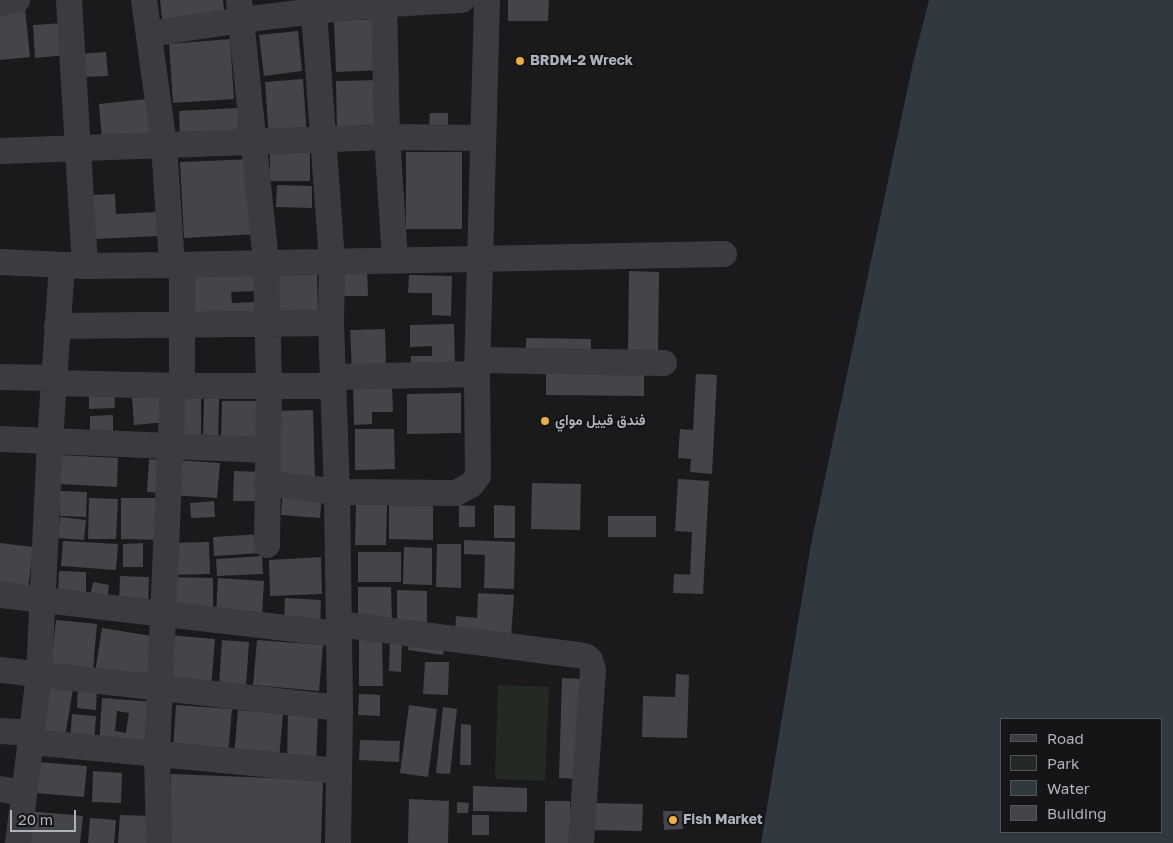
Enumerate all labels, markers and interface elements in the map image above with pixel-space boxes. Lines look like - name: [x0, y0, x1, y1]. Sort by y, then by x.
- place label: BRDM-2 Wreck: [530, 53, 633, 69]
- marker: BRDM-2 Wreck: [514, 55, 526, 67]
- place label: فندق قييل مواي: [555, 413, 646, 429]
- marker: فندق قييل مواي: [539, 415, 551, 427]
- legend: [1000, 718, 1163, 833]
- text: Road: [1047, 729, 1084, 747]
- text: Park: [1047, 754, 1079, 772]
- text: Water: [1047, 779, 1090, 797]
- scale bar: [12, 800, 79, 832]
- text: Building: [1047, 804, 1107, 822]
- text: 20 m: [18, 810, 53, 828]
- place label: Fish Market: [683, 812, 763, 828]
- marker: Fish Market: [667, 814, 679, 826]

